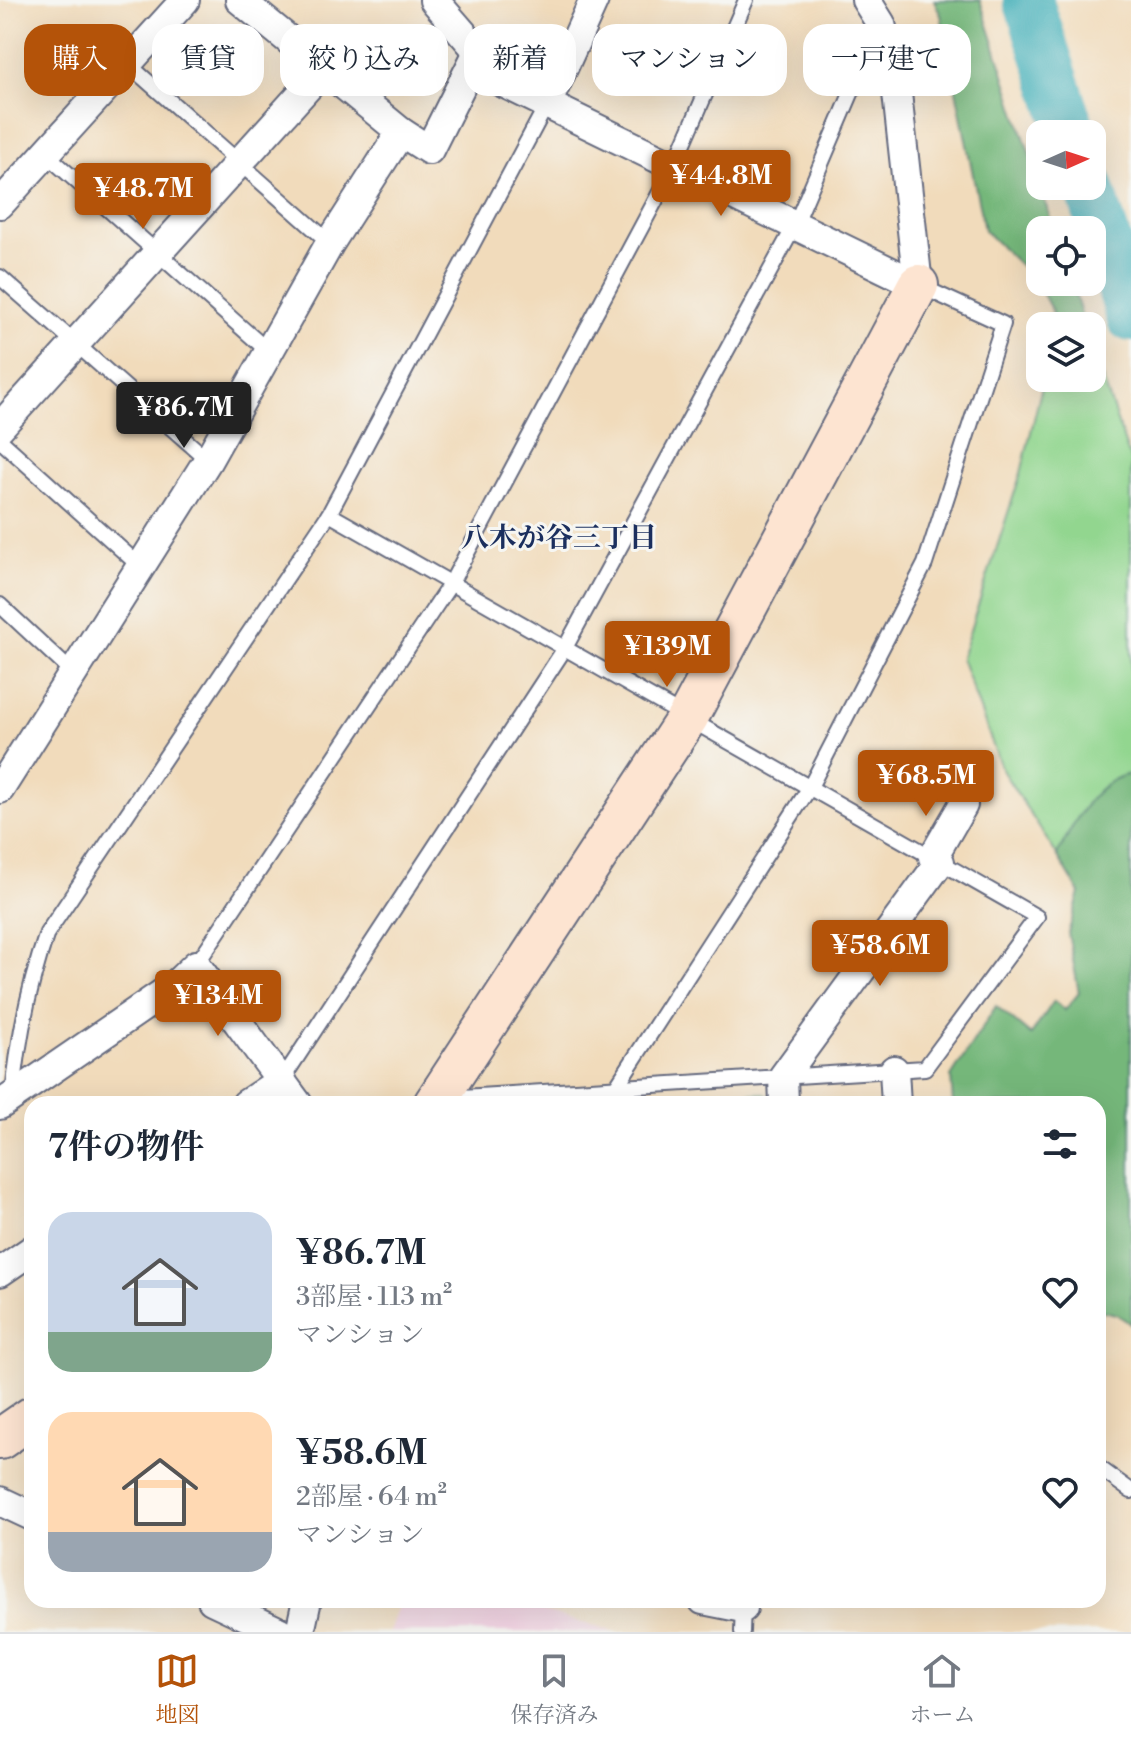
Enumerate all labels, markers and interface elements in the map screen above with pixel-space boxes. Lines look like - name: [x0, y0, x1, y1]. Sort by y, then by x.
- chip: 購入: [24, 24, 136, 96]
- chip: 賃貸: [152, 24, 264, 96]
- chip: 絞り込み: [280, 24, 448, 96]
- chip: 新着: [464, 24, 576, 96]
- chip: マンション: [592, 24, 787, 96]
- chip: 一戸建て: [803, 24, 971, 96]
- north arrow: [1026, 120, 1106, 200]
- map controls: [1026, 120, 1106, 392]
- pin: ¥44.8M: [656, 150, 786, 218]
- text: ¥44.8M: [670, 160, 772, 192]
- pin: ¥48.7M: [78, 163, 208, 231]
- text: ¥48.7M: [93, 173, 193, 205]
- button: locate: [1026, 216, 1106, 296]
- button: layers: [1026, 312, 1106, 392]
- pin: ¥86.7M: [119, 382, 249, 450]
- text: ¥86.7M: [134, 392, 234, 424]
- district label: 八木が谷三丁目: [461, 521, 657, 556]
- pin: ¥139M: [611, 621, 723, 689]
- text: ¥139M: [623, 631, 711, 663]
- pin: ¥68.5M: [861, 750, 991, 818]
- text: ¥68.5M: [876, 760, 976, 792]
- pin: ¥58.6M: [815, 920, 945, 988]
- text: ¥58.6M: [830, 930, 930, 962]
- pin: ¥134M: [162, 970, 274, 1038]
- text: ¥134M: [173, 980, 263, 1012]
- icon: filters: [1038, 1122, 1082, 1166]
- text: 7件の物件: [48, 1127, 204, 1169]
- text: ¥86.7M: [296, 1233, 426, 1275]
- icon: home: [112, 1244, 208, 1340]
- icon: heart: [1038, 1270, 1082, 1314]
- text: 3部屋 · 113 m²: [296, 1281, 452, 1313]
- text: マンション: [296, 1319, 425, 1351]
- text: ¥58.6M: [296, 1433, 427, 1475]
- icon: home: [112, 1444, 208, 1540]
- icon: heart: [1038, 1470, 1082, 1514]
- text: 2部屋 · 64 m²: [296, 1481, 447, 1513]
- text: マンション: [296, 1519, 425, 1551]
- tab: 地図: [155, 1649, 200, 1729]
- tab: 保存済み: [510, 1649, 599, 1729]
- tab: ホーム: [909, 1649, 976, 1729]

